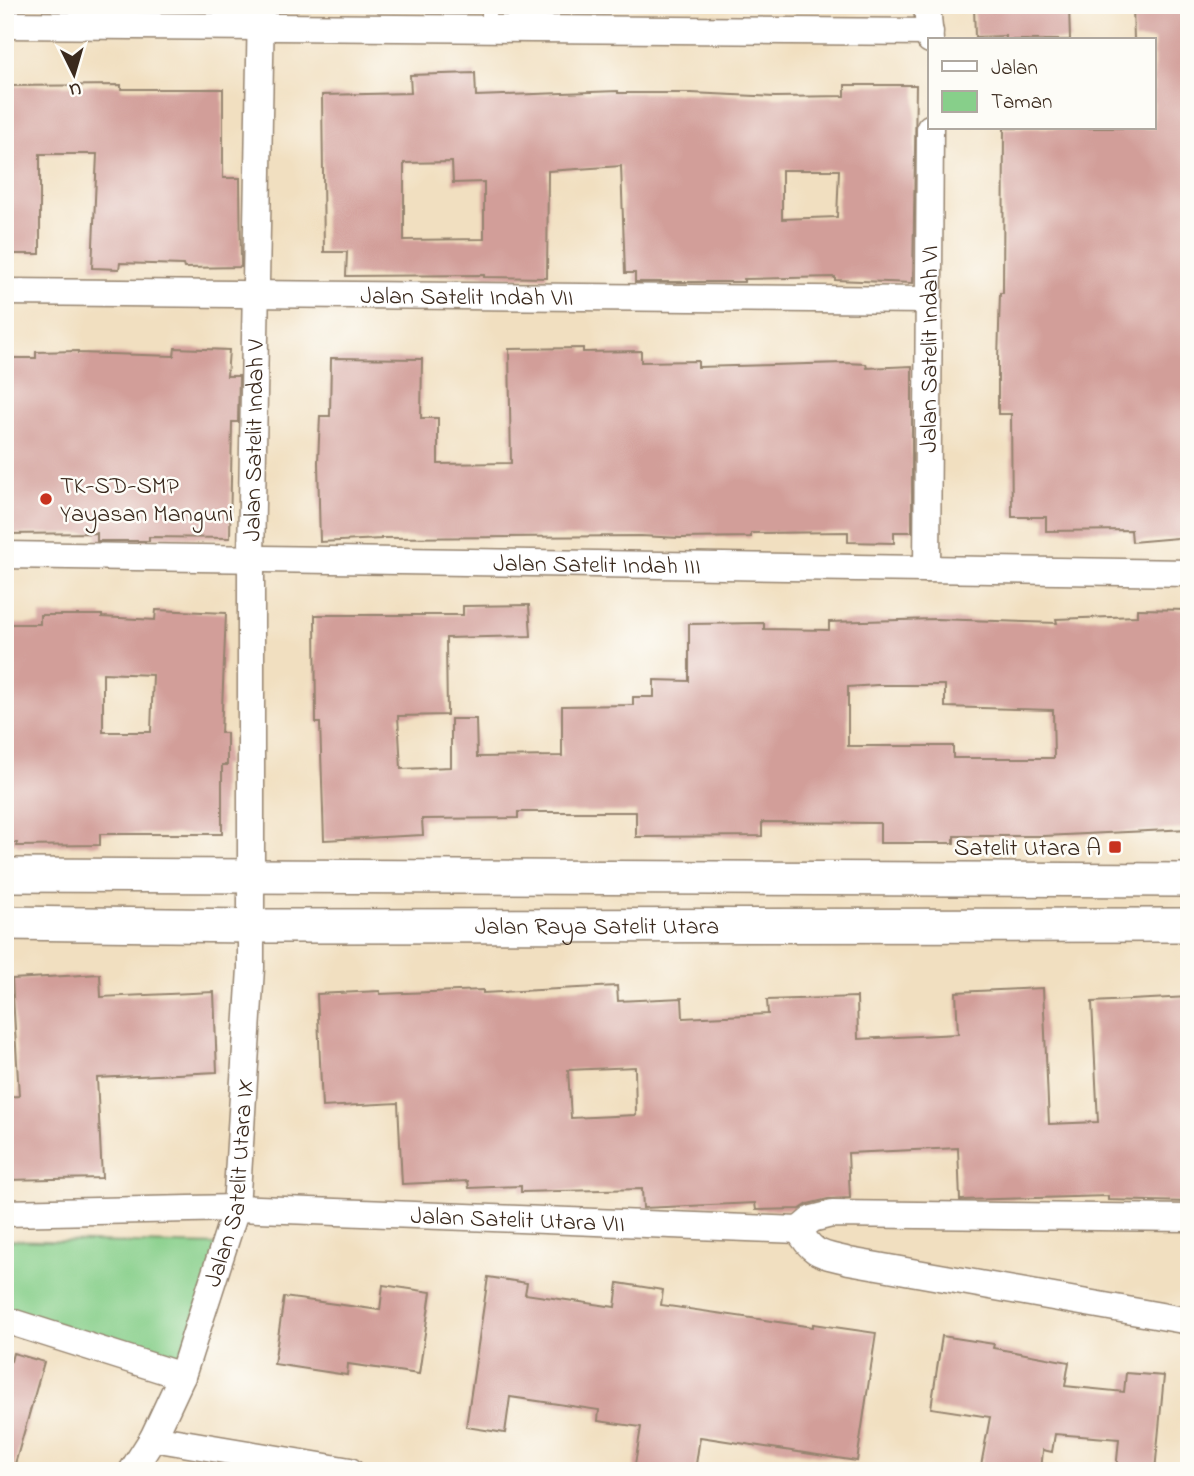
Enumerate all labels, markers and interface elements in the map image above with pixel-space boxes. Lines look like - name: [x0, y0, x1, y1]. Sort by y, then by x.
- north arrow: [38, 38, 108, 108]
- legend: [928, 38, 1156, 130]
- text: Jalan: [991, 54, 1038, 84]
- text: U: [68, 74, 82, 102]
- text: Taman: [991, 88, 1052, 118]
- street label: Jalan Satelit Indah VI: [913, 245, 949, 453]
- street label: Jalan Satelit Indah VII: [360, 280, 574, 317]
- street label: Jalan Satelit Indah V: [236, 339, 275, 542]
- place label: TK-SD-SMP Yayasan Manguni: [60, 470, 233, 534]
- marker: TK-SD-SMP Yayasan Manguni: [38, 491, 54, 507]
- street label: Jalan Satelit Indah III: [493, 547, 701, 586]
- place label: Satelit Utara A: [954, 832, 1101, 867]
- marker: Satelit Utara A: [1107, 839, 1123, 855]
- street label: Jalan Raya Satelit Utara: [475, 911, 719, 947]
- street label: Jalan Satelit Utara IX: [197, 1078, 264, 1292]
- street label: Jalan Satelit Utara VII: [410, 1200, 625, 1243]

